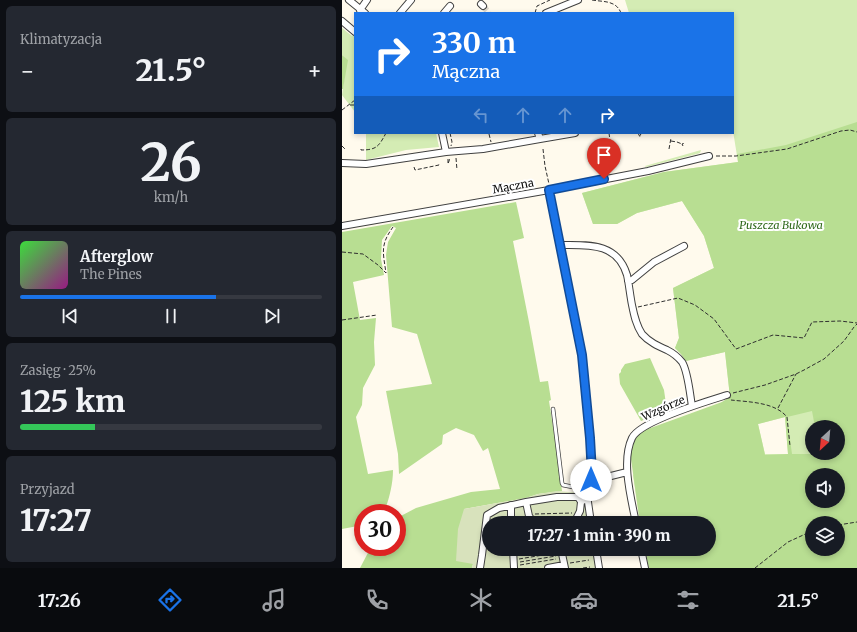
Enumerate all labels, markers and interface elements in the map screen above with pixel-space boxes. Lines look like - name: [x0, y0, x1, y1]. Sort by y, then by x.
- text: 330 m: [432, 25, 516, 61]
- icon: right: [366, 28, 418, 80]
- text: Klimatyzacja: [20, 31, 102, 48]
- text: 21.5°: [136, 51, 206, 89]
- text: −: [20, 57, 35, 85]
- text: +: [307, 57, 322, 85]
- text: Mączna: [432, 60, 500, 83]
- icon: left: [470, 104, 492, 126]
- icon: ahead: [512, 104, 534, 126]
- icon: ahead: [554, 104, 576, 126]
- icon: right: [596, 104, 618, 126]
- text: 26: [140, 130, 202, 195]
- pin: [587, 138, 621, 179]
- icon: arrive: [593, 144, 615, 166]
- street label: Mączna: [491, 175, 535, 197]
- text: km/h: [154, 189, 188, 206]
- park label: Puszcza Bukowa: [739, 218, 823, 232]
- text: Afterglow: [80, 247, 153, 266]
- text: The Pines: [80, 266, 142, 283]
- icon: previous: [59, 305, 81, 327]
- icon: pause: [160, 305, 182, 327]
- icon: next: [261, 305, 283, 327]
- text: Zasięg · 25%: [20, 362, 96, 379]
- text: 125 km: [20, 382, 125, 420]
- street label: Wzgórze: [638, 392, 687, 424]
- north arrow: [805, 420, 845, 460]
- map controls: [805, 420, 845, 556]
- position arrow: [570, 459, 612, 501]
- button: sound: [805, 468, 845, 508]
- text: Przyjazd: [20, 481, 75, 498]
- text: 17:27: [20, 501, 92, 539]
- speed limit sign: 30: [354, 504, 406, 556]
- button: layers: [805, 516, 845, 556]
- text: 17:27 · 1 min · 390 m: [528, 526, 670, 545]
- icon: directions: [156, 586, 184, 614]
- icon: music: [260, 586, 288, 614]
- icon: phone: [363, 586, 391, 614]
- icon: climate: [467, 586, 495, 614]
- icon: car: [570, 586, 598, 614]
- icon: filters: [674, 586, 702, 614]
- text: 17:26: [38, 589, 81, 612]
- text: 21.5°: [777, 589, 819, 612]

